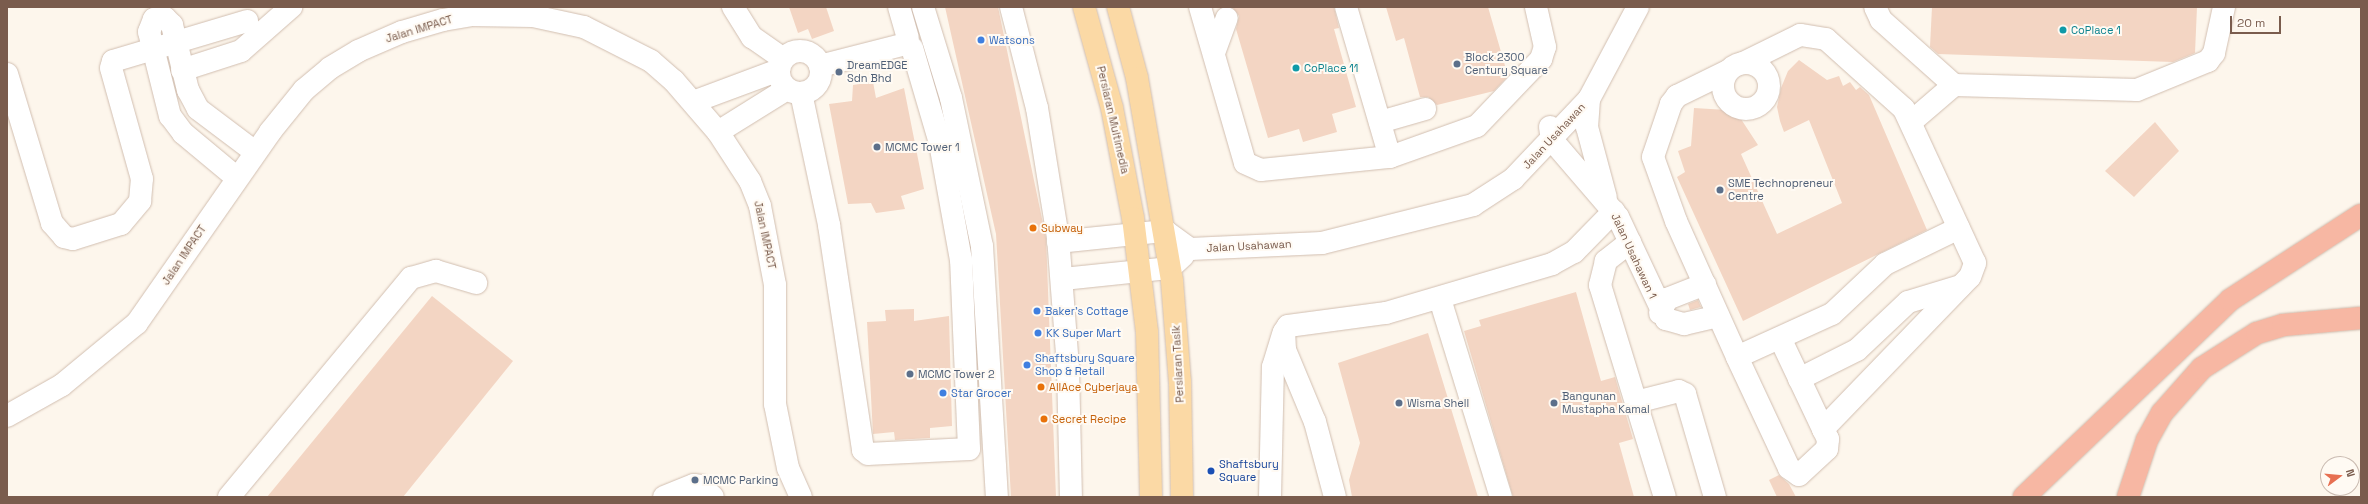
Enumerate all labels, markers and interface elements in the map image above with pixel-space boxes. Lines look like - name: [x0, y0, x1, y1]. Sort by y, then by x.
- scale bar: [2232, 8, 2283, 34]
- street label: Jalan IMPACT: [384, 13, 454, 45]
- text: 20 m: [2237, 15, 2265, 31]
- place label: CoPlace 1: [2071, 23, 2121, 37]
- marker: CoPlace 1: [2058, 25, 2068, 35]
- place label: Watsons: [989, 33, 1035, 47]
- marker: Watsons: [976, 35, 986, 45]
- place label: Block 2300 Century Square: [1465, 51, 1548, 77]
- place label: DreamEDGE Sdn Bhd: [847, 59, 907, 85]
- marker: Block 2300 Century Square: [1452, 59, 1462, 69]
- place label: CoPlace 11: [1304, 61, 1358, 75]
- marker: CoPlace 11: [1291, 63, 1301, 73]
- street label: Persiaran Multimedia: [1094, 65, 1132, 175]
- marker: DreamEDGE Sdn Bhd: [834, 67, 844, 77]
- street label: Jalan Usahawan: [1520, 100, 1588, 172]
- place label: MCMC Tower 1: [885, 140, 960, 154]
- marker: MCMC Tower 1: [872, 142, 882, 152]
- place label: SME Technopreneur Centre: [1728, 177, 1834, 203]
- marker: SME Technopreneur Centre: [1715, 185, 1725, 195]
- street label: Jalan IMPACT: [751, 200, 779, 270]
- street label: Jalan Usahawan 1: [1608, 211, 1660, 301]
- place label: Subway: [1041, 221, 1083, 235]
- street label: Jalan IMPACT: [159, 222, 209, 288]
- marker: Subway: [1028, 223, 1038, 233]
- street label: Jalan Usahawan: [1206, 237, 1292, 255]
- place label: Baker's Cottage: [1045, 304, 1128, 318]
- marker: Baker's Cottage: [1032, 306, 1042, 316]
- street label: Persiaran Tasik: [1169, 325, 1187, 403]
- place label: KK Super Mart: [1046, 326, 1121, 340]
- marker: KK Super Mart: [1033, 328, 1043, 338]
- place label: Shaftsbury Square Shop & Retail: [1035, 352, 1135, 378]
- marker: Shaftsbury Square Shop & Retail: [1022, 360, 1032, 370]
- place label: MCMC Tower 2: [918, 367, 995, 381]
- marker: MCMC Tower 2: [905, 369, 915, 379]
- place label: AllAce Cyberjaya: [1049, 380, 1138, 394]
- marker: AllAce Cyberjaya: [1036, 382, 1046, 392]
- place label: Star Grocer: [951, 386, 1011, 400]
- marker: Star Grocer: [938, 388, 948, 398]
- place label: Bangunan Mustapha Kamal: [1562, 390, 1650, 416]
- place label: Wisma Shell: [1407, 396, 1469, 410]
- marker: Wisma Shell: [1394, 398, 1404, 408]
- marker: Bangunan Mustapha Kamal: [1549, 398, 1559, 408]
- place label: Secret Recipe: [1052, 412, 1126, 426]
- marker: Secret Recipe: [1039, 414, 1049, 424]
- north arrow: [2320, 456, 2360, 496]
- place label: Shaftsbury Square: [1219, 458, 1279, 484]
- marker: Shaftsbury Square: [1206, 466, 1216, 476]
- text: N: [2343, 467, 2358, 478]
- place label: MCMC Parking: [703, 473, 778, 487]
- marker: MCMC Parking: [690, 475, 700, 485]

